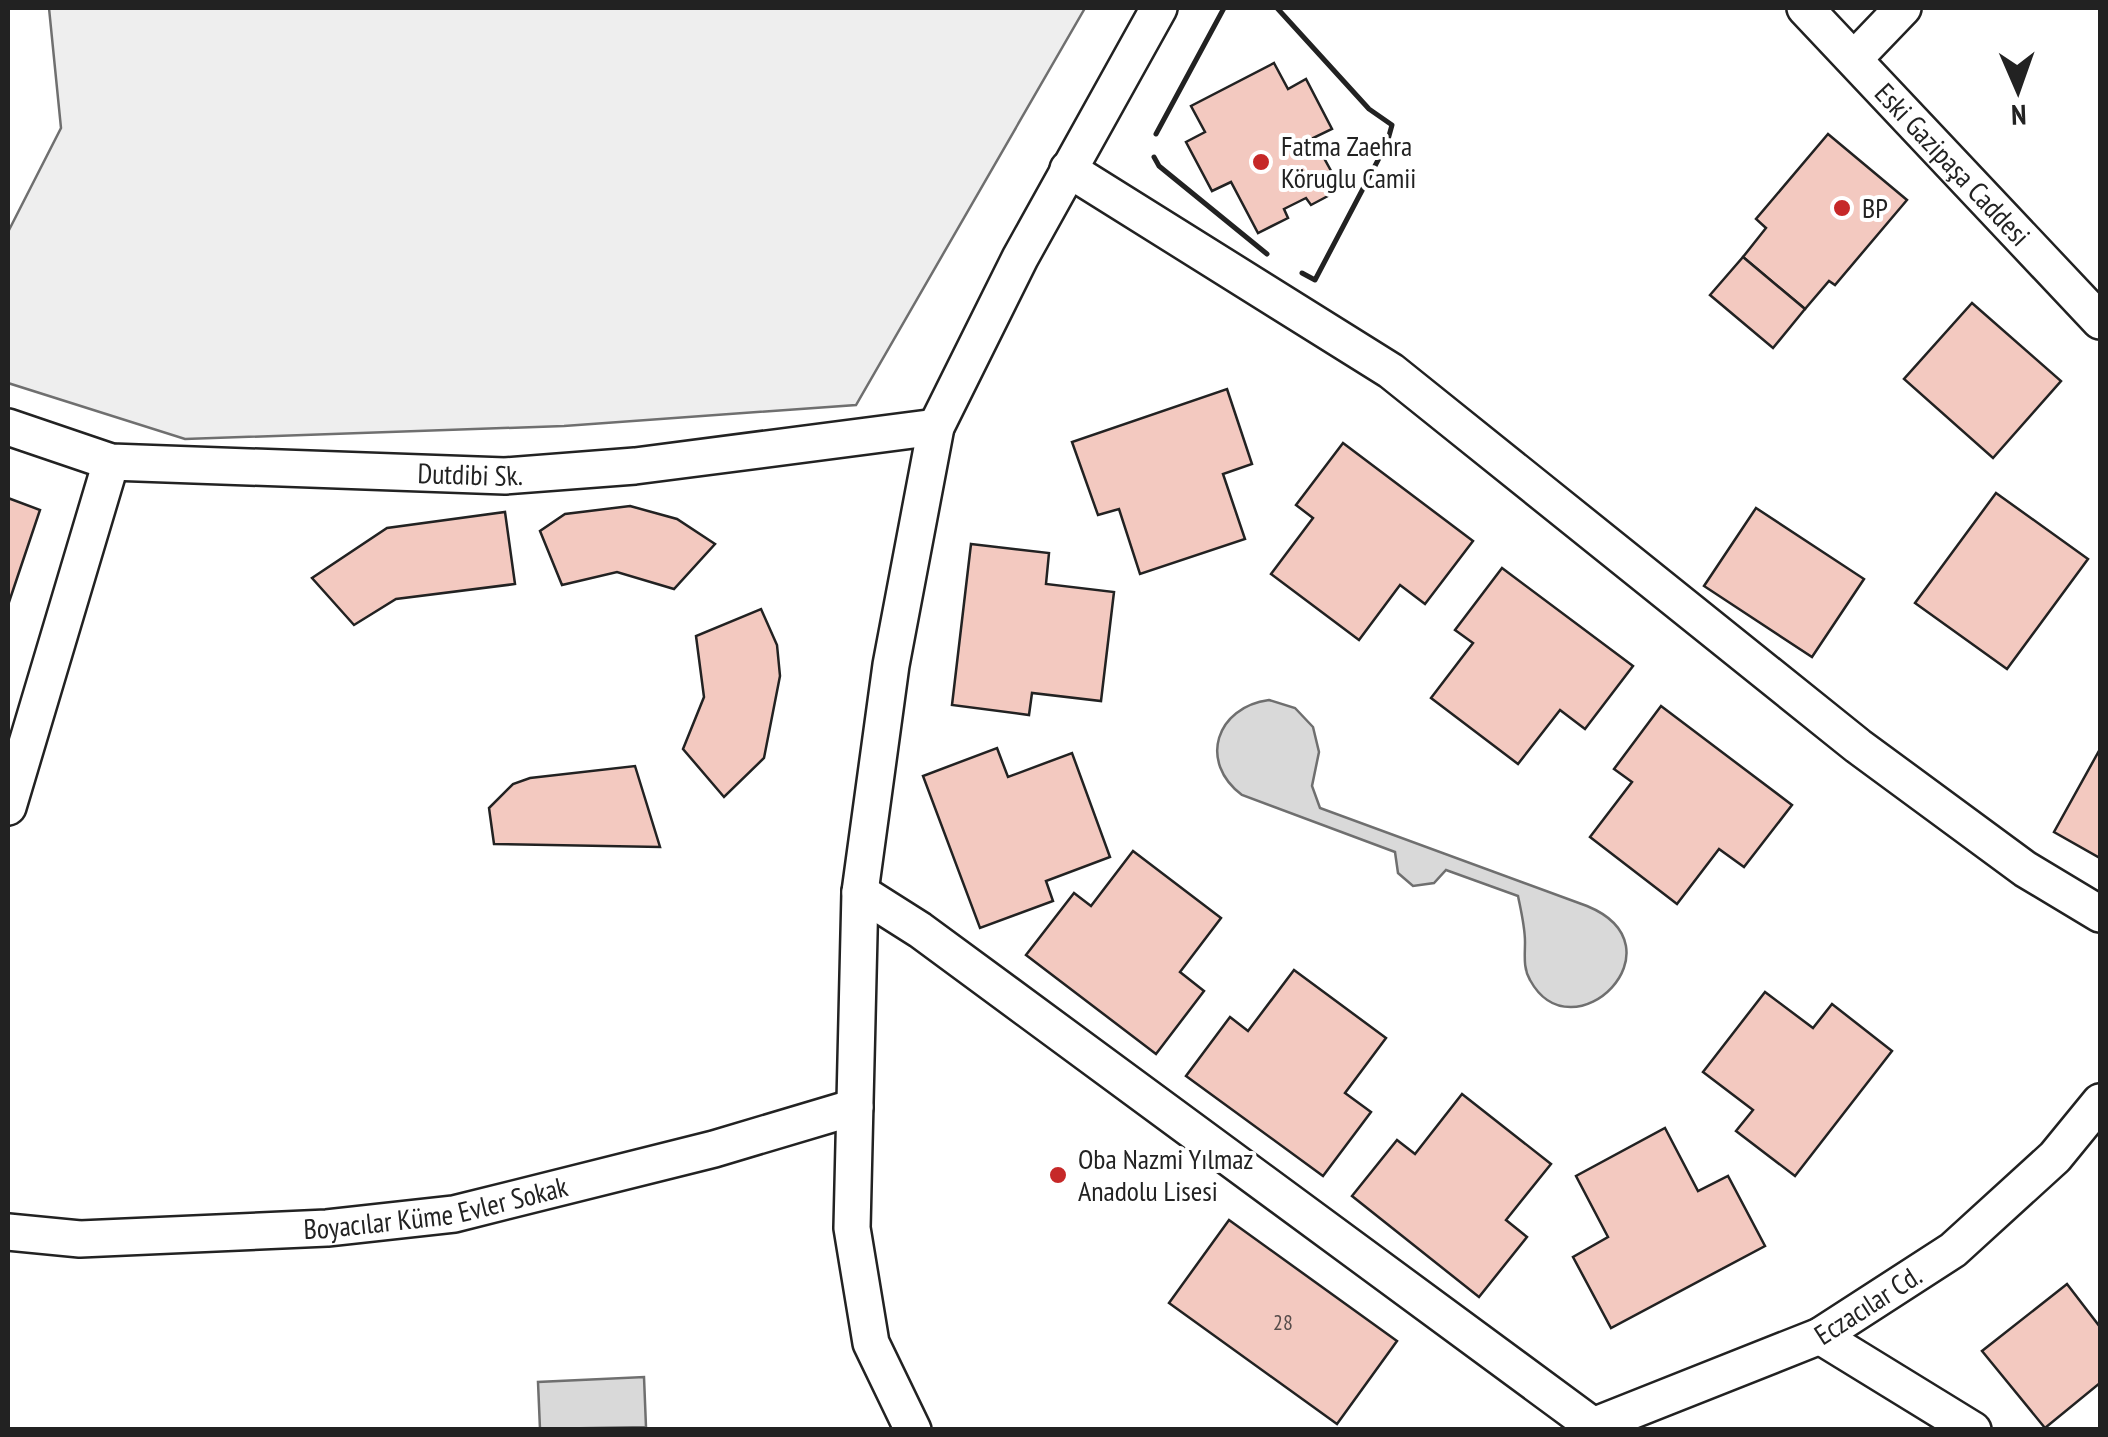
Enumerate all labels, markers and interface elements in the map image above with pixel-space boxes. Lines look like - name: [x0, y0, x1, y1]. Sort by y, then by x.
- north arrow: [1968, 40, 2068, 140]
- street label: Eski Gazipaşa Caddesi: [1867, 75, 2039, 253]
- text: N: [2011, 97, 2027, 134]
- place label: Fatma Zaehra Köruglu Camii: [1281, 127, 1416, 196]
- marker: Fatma Zaehra Köruglu Camii: [1250, 151, 1272, 173]
- place label: BP: [1862, 189, 1888, 226]
- marker: BP: [1831, 197, 1853, 219]
- street label: Dutdibi Sk.: [417, 454, 524, 494]
- place label: Oba Nazmi Yılmaz Anadolu Lisesi: [1078, 1140, 1253, 1209]
- marker: Oba Nazmi Yılmaz Anadolu Lisesi: [1047, 1164, 1069, 1186]
- street label: Boyacılar Küme Evler Sokak: [303, 1167, 571, 1247]
- street label: Eczacılar Cd.: [1807, 1256, 1928, 1353]
- house number: 28: [1273, 1308, 1293, 1336]

